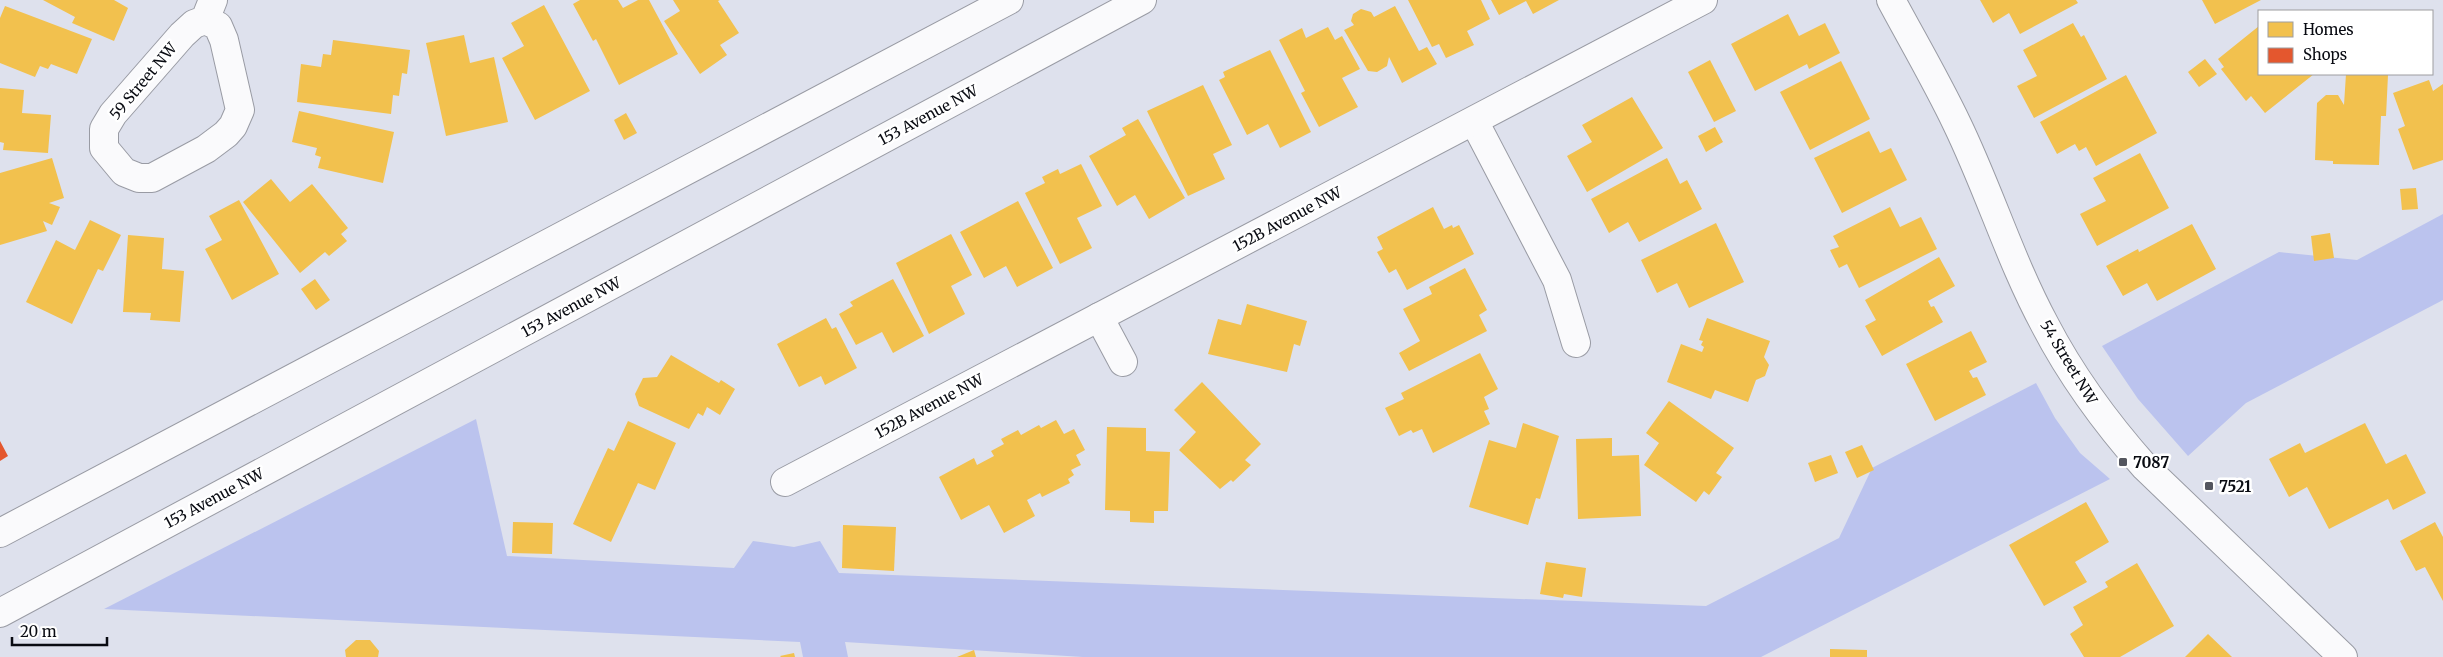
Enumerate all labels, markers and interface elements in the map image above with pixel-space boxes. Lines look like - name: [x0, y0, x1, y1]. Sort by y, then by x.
- legend: [2258, 10, 2433, 75]
- text: Homes: [2303, 20, 2354, 39]
- street label: 59 Street NW: [105, 38, 181, 123]
- text: Shops: [2303, 45, 2347, 64]
- street label: 153 Avenue NW: [875, 80, 982, 149]
- street label: 152B Avenue NW: [1230, 182, 1345, 256]
- street label: 153 Avenue NW: [518, 272, 625, 341]
- street label: 54 Street NW: [2036, 316, 2102, 408]
- street label: 152B Avenue NW: [872, 369, 987, 443]
- place label: 7087: [2133, 453, 2169, 472]
- marker: 7087: [2117, 456, 2129, 468]
- street label: 153 Avenue NW: [161, 463, 268, 532]
- place label: 7521: [2219, 477, 2251, 496]
- marker: 7521: [2203, 480, 2215, 492]
- scale bar: [12, 614, 108, 646]
- text: 20 m: [20, 622, 57, 641]

